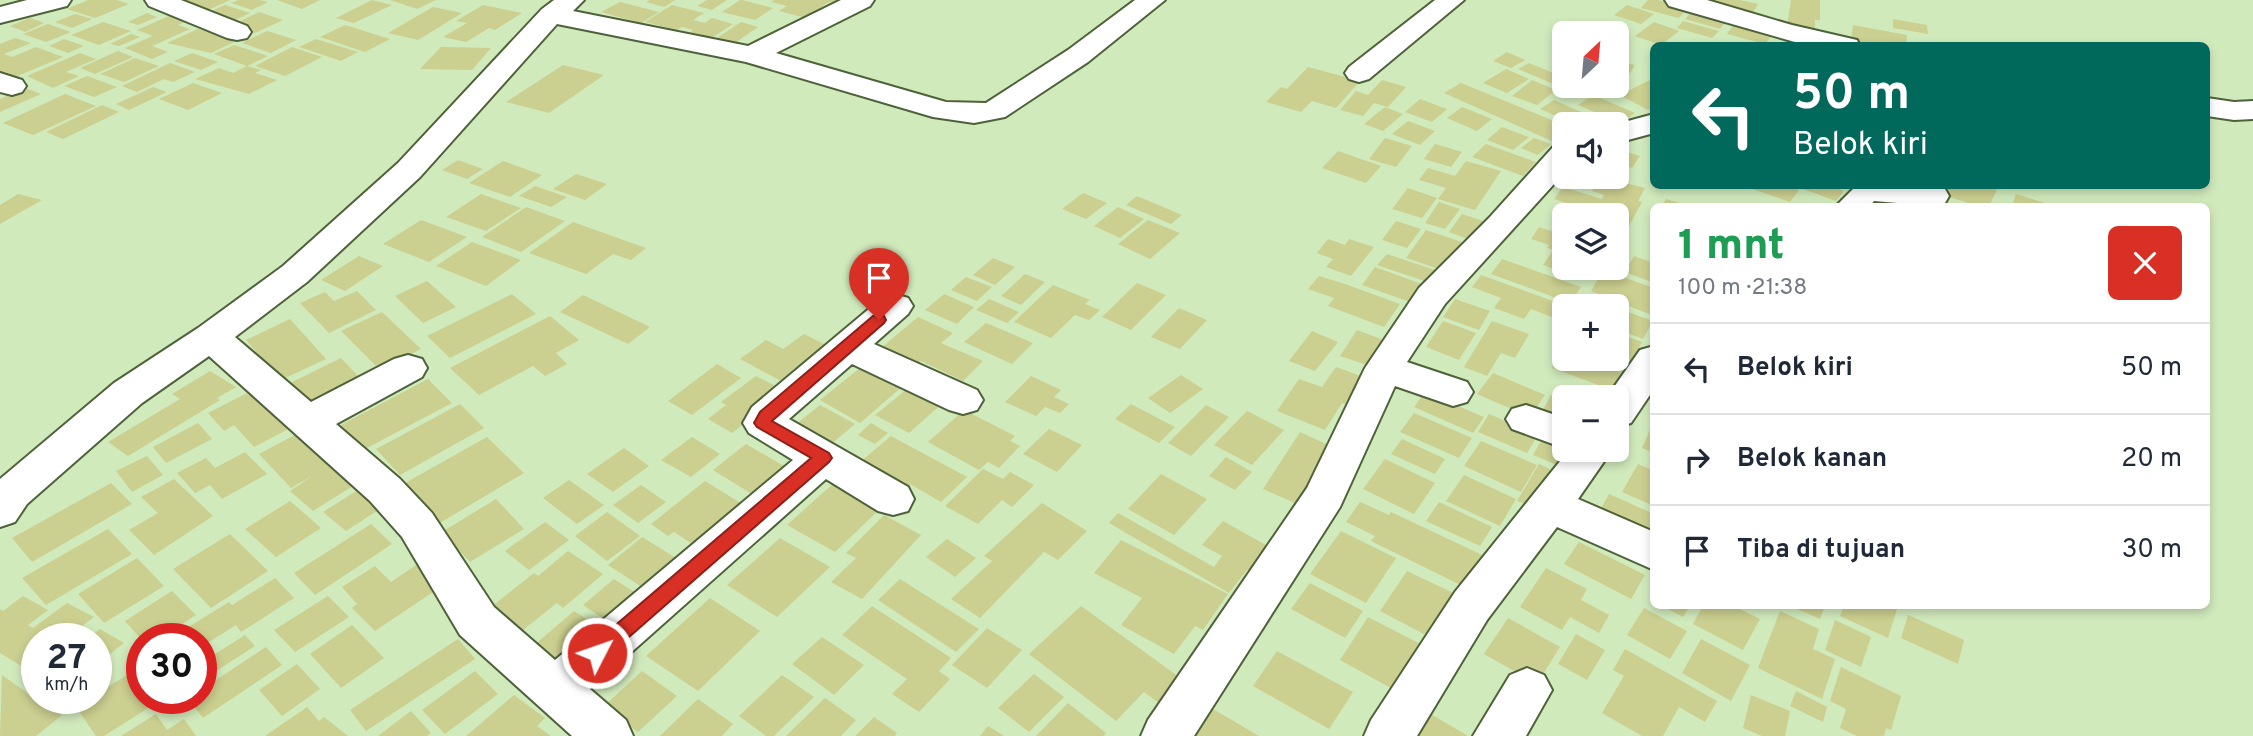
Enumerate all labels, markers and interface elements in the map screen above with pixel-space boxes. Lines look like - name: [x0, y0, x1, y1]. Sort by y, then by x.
- north arrow: [1552, 21, 1629, 98]
- map controls: [1552, 21, 1629, 462]
- text: 50 m: [1793, 65, 1910, 127]
- icon: left: [1678, 70, 1769, 161]
- button: sound: [1552, 112, 1629, 189]
- text: Belok kiri: [1793, 126, 1928, 166]
- button: layers: [1552, 203, 1629, 280]
- text: 1 mnt: [1678, 221, 1785, 274]
- button: close: [2108, 226, 2182, 300]
- pin: [849, 248, 909, 320]
- icon: arrive: [860, 259, 898, 297]
- text: 100 m · 21:38: [1678, 274, 1807, 303]
- button: +: [1552, 294, 1629, 371]
- icon: left: [1678, 350, 1716, 388]
- text: Belok kiri: [1737, 352, 1853, 385]
- text: 50 m: [2121, 352, 2182, 385]
- button: −: [1552, 385, 1629, 462]
- icon: right: [1678, 441, 1716, 479]
- text: Belok kanan: [1737, 443, 1887, 476]
- text: 20 m: [2121, 443, 2182, 476]
- icon: arrive: [1678, 532, 1716, 570]
- text: Tiba di tujuan: [1737, 534, 1905, 567]
- text: 30 m: [2122, 534, 2182, 567]
- position arrow: [560, 616, 634, 690]
- speed limit sign: 30: [126, 623, 217, 714]
- text: 27: [47, 637, 86, 681]
- text: km/h: [45, 674, 88, 697]

